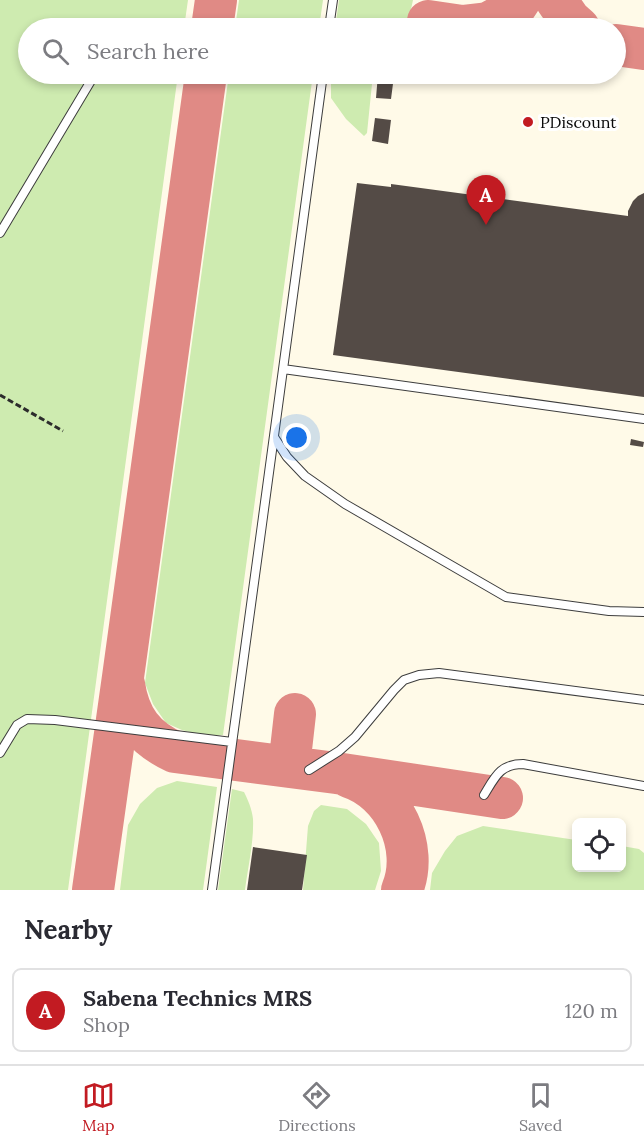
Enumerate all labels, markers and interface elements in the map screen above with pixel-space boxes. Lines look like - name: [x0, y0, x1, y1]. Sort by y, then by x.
- search box: [18, 18, 626, 84]
- icon: search: [39, 35, 72, 68]
- text: Search here: [87, 37, 209, 65]
- place label: PDiscount: [540, 112, 617, 132]
- marker: PDiscount: [521, 115, 535, 129]
- pin: A: [466, 176, 506, 225]
- your location: [282, 423, 311, 452]
- map controls: [572, 818, 626, 872]
- button: locate: [572, 818, 626, 872]
- text: Nearby: [24, 913, 112, 946]
- text: Sabena Technics MRS: [83, 984, 312, 1012]
- text: A: [39, 998, 52, 1023]
- text: 120 m: [564, 998, 618, 1023]
- text: Shop: [83, 1012, 130, 1037]
- tab: Map: [82, 1079, 115, 1135]
- tab: Directions: [278, 1079, 356, 1135]
- tab: Saved: [519, 1079, 562, 1135]

